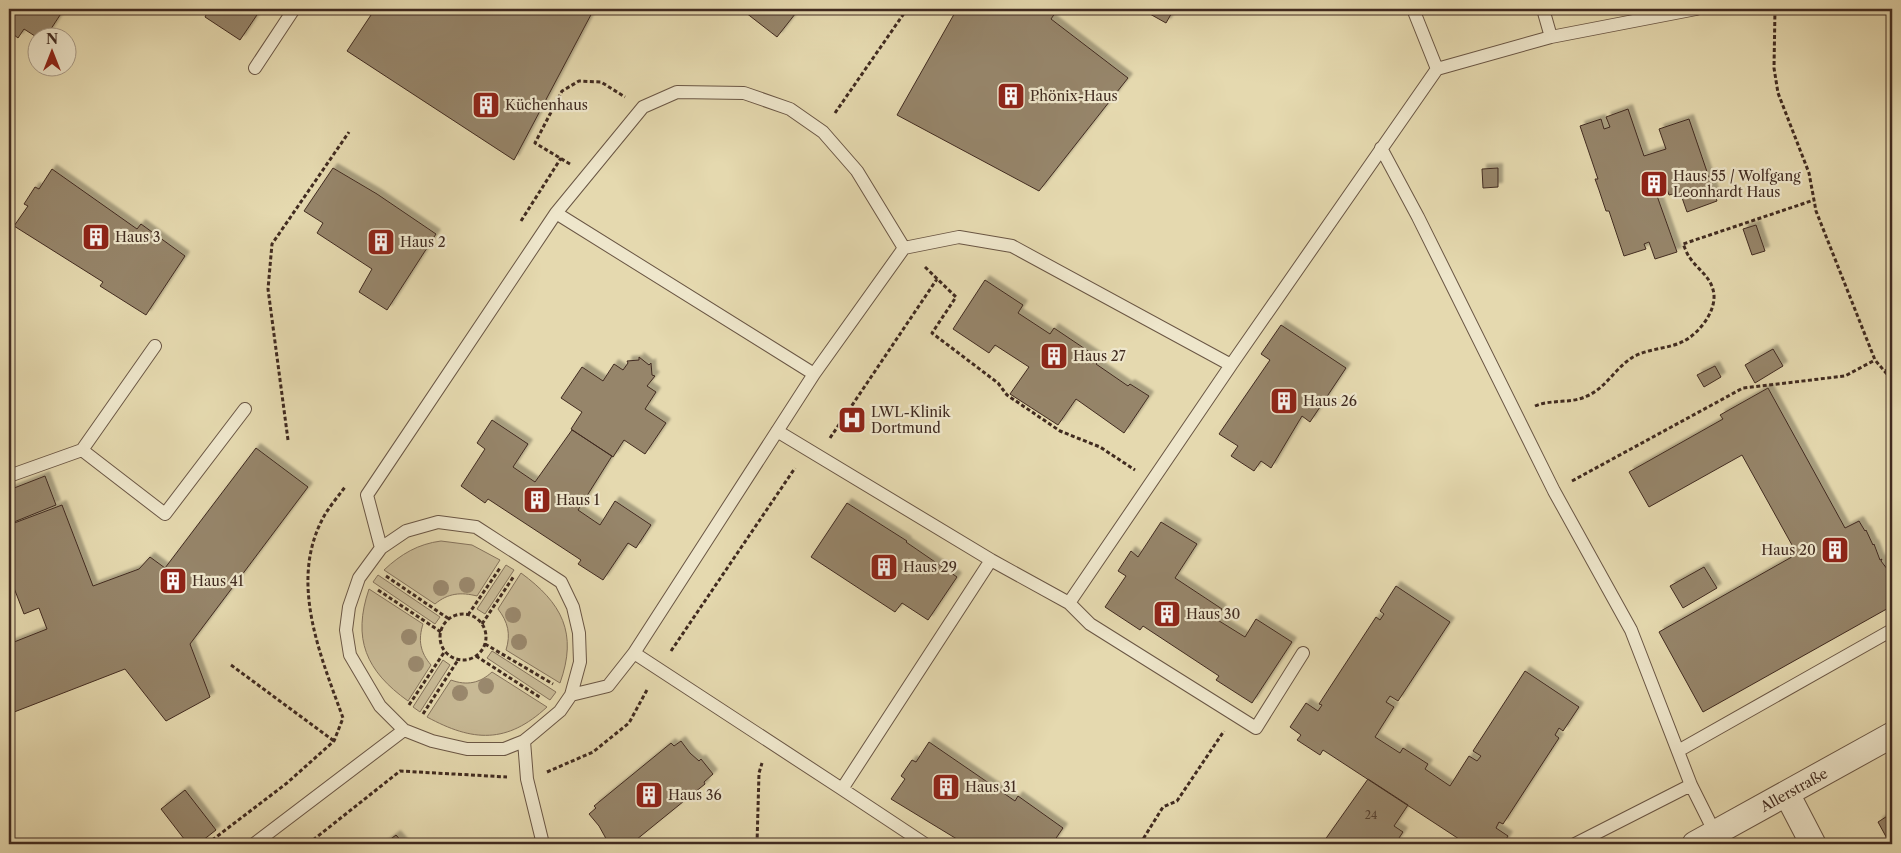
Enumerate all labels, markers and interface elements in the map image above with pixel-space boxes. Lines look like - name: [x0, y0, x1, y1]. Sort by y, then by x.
- north arrow: [28, 28, 78, 78]
- text: N: [46, 30, 58, 48]
- building icon: Phönix-Haus: [996, 81, 1026, 111]
- place label: Phönix-Haus: [1030, 87, 1118, 105]
- building icon: Küchenhaus: [471, 90, 501, 120]
- place label: Küchenhaus: [505, 96, 588, 114]
- place label: Haus 55 / Wolfgang Leonhardt Haus: [1673, 167, 1801, 201]
- building icon: Haus 55 / Wolfgang Leonhardt Haus: [1639, 169, 1669, 199]
- building icon: Haus 3: [81, 222, 111, 252]
- building icon: Haus 2: [366, 227, 396, 257]
- place label: Haus 3: [115, 228, 160, 246]
- place label: Haus 2: [400, 233, 446, 251]
- building icon: Haus 27: [1039, 341, 1069, 371]
- place label: Haus 27: [1073, 347, 1126, 365]
- building icon: Haus 26: [1269, 386, 1299, 416]
- place label: Haus 26: [1303, 392, 1357, 410]
- place label: LWL-Klinik Dortmund: [871, 403, 951, 437]
- hospital icon: LWL-Klinik Dortmund: [837, 405, 867, 435]
- building icon: Haus 1: [522, 485, 552, 515]
- place label: Haus 1: [556, 491, 600, 509]
- building icon: Haus 20: [1820, 535, 1850, 565]
- place label: Haus 20: [1761, 541, 1816, 559]
- building icon: Haus 29: [869, 552, 899, 582]
- place label: Haus 29: [903, 558, 957, 576]
- building icon: Haus 41: [158, 566, 188, 596]
- place label: Haus 41: [192, 572, 244, 590]
- building icon: Haus 30: [1152, 599, 1182, 629]
- place label: Haus 30: [1186, 605, 1240, 623]
- street label: Allerstraße: [1756, 764, 1831, 816]
- building icon: Haus 31: [931, 772, 961, 802]
- place label: Haus 31: [965, 778, 1016, 796]
- building icon: Haus 36: [634, 780, 664, 810]
- place label: Haus 36: [668, 786, 722, 804]
- house number: 24: [1365, 808, 1377, 822]

